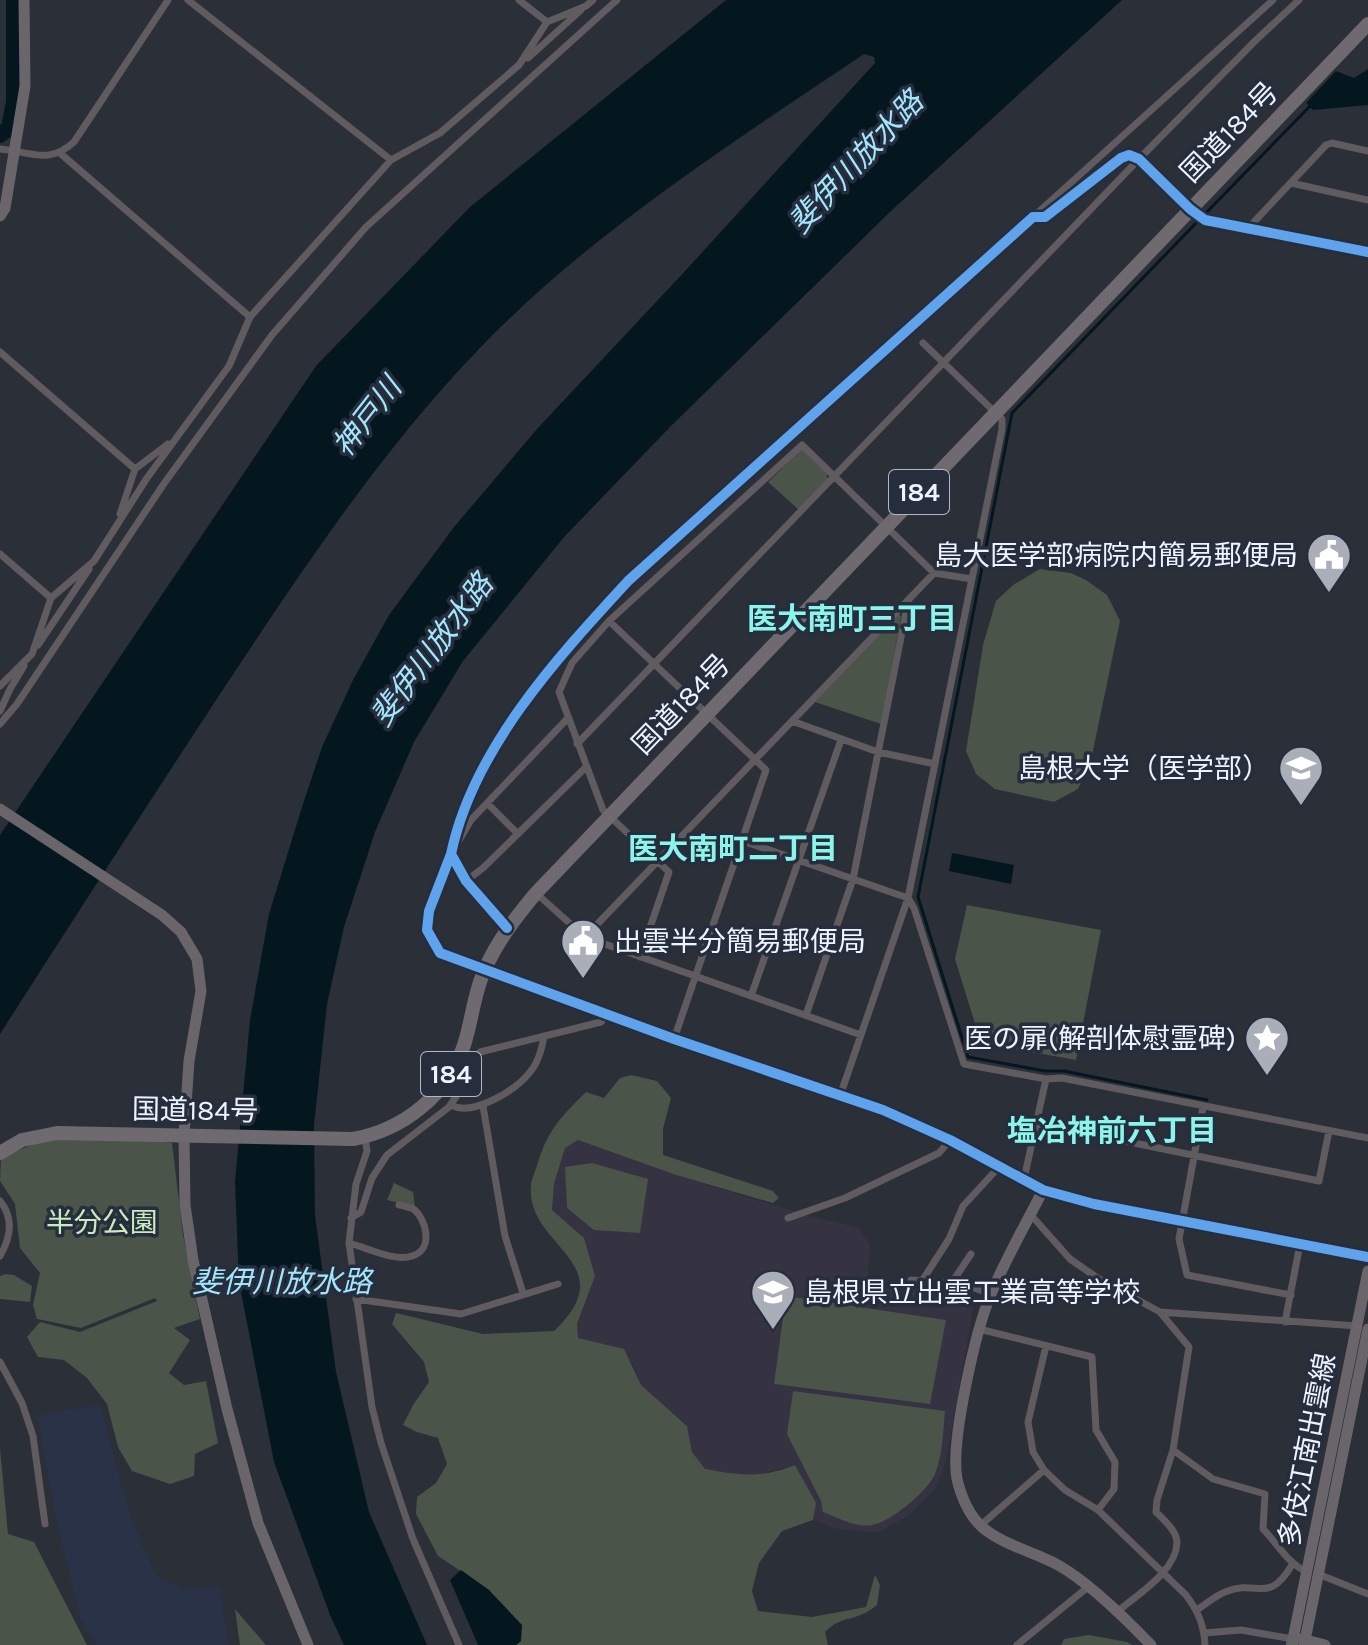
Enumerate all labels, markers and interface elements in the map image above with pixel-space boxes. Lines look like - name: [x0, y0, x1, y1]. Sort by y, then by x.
- street label: 国道184号: [1173, 75, 1285, 189]
- water label: 斐伊川放水路: [781, 82, 933, 240]
- water label: 神戸川: [325, 368, 411, 464]
- road number: 184: [889, 470, 949, 514]
- public building icon: 島大医学部病院内簡易郵便局: [1305, 531, 1353, 594]
- place label: 島大医学部病院内簡易郵便局: [934, 539, 1298, 572]
- water label: 斐伊川放水路: [363, 565, 502, 733]
- district label: 医大南町三丁目: [747, 601, 957, 637]
- street label: 国道184号: [625, 647, 737, 761]
- school or university icon: 島根大学（医学部）: [1277, 744, 1325, 807]
- place label: 島根大学（医学部）: [1018, 752, 1270, 785]
- district label: 医大南町二丁目: [628, 831, 838, 867]
- public building icon: 出雲半分簡易郵便局: [559, 917, 607, 980]
- place label: 出雲半分簡易郵便局: [614, 925, 866, 958]
- place icon: 医の扉(解剖体慰霊碑): [1243, 1014, 1291, 1077]
- place label: 医の扉(解剖体慰霊碑): [964, 1022, 1236, 1055]
- road number: 184: [421, 1052, 481, 1096]
- street label: 国道184号: [132, 1092, 258, 1128]
- district label: 塩冶神前六丁目: [1007, 1113, 1217, 1149]
- park label: 半分公園: [46, 1206, 158, 1239]
- water label: 斐伊川放水路: [192, 1264, 375, 1300]
- school or university icon: 島根県立出雲工業高等学校: [749, 1268, 797, 1331]
- place label: 島根県立出雲工業高等学校: [804, 1276, 1140, 1309]
- street label: 多伎江南出雲線: [1272, 1351, 1342, 1549]

